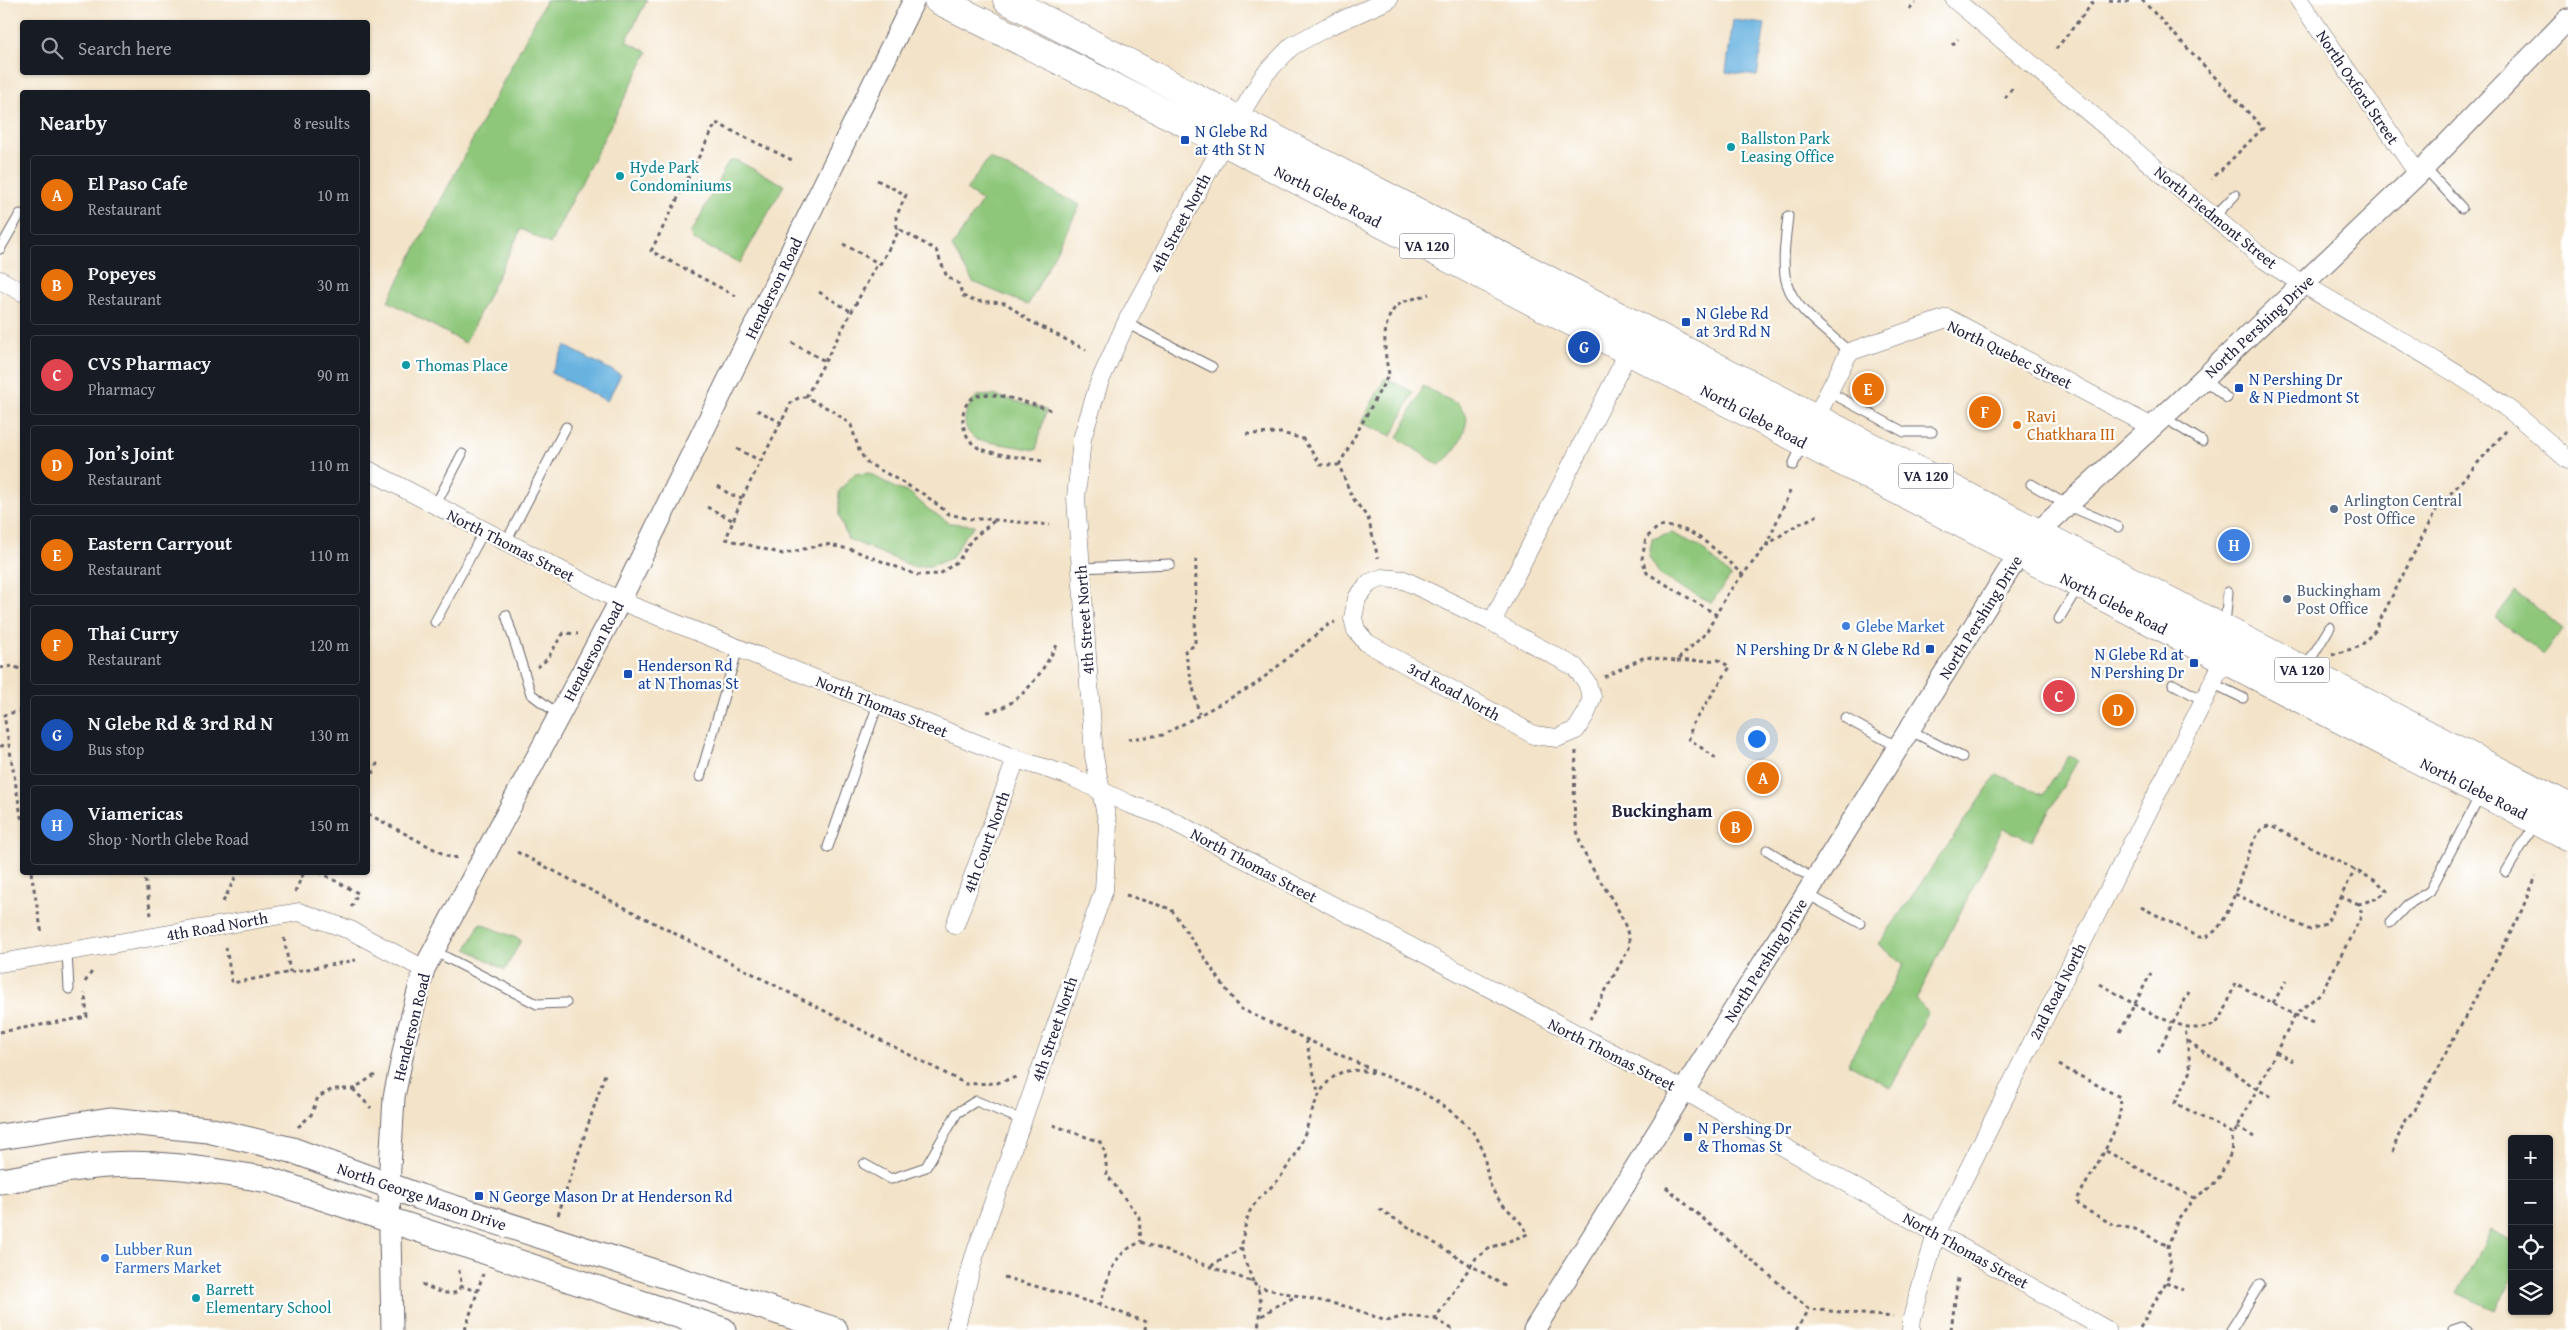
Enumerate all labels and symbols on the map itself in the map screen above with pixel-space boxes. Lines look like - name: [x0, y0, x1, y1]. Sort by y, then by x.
- street label: North Oxford Street: [2311, 25, 2405, 149]
- place label: N Glebe Rd at 4th St N: [1195, 119, 1268, 161]
- place label: Ballston Park Leasing Office: [1741, 126, 1834, 168]
- marker: N Glebe Rd at 4th St N: [1179, 134, 1191, 146]
- marker: Ballston Park Leasing Office: [1725, 141, 1737, 153]
- place label: Hyde Park Condominiums: [630, 155, 732, 197]
- street label: North Glebe Road: [1270, 159, 1386, 234]
- street label: North Piedmont Street: [2149, 160, 2283, 274]
- street label: 4th Street North: [1144, 169, 1216, 277]
- marker: Hyde Park Condominiums: [614, 170, 626, 182]
- street label: Henderson Road: [738, 233, 808, 343]
- road number: VA 120: [1400, 234, 1454, 258]
- street label: North Pershing Drive: [2199, 269, 2319, 383]
- place label: N Glebe Rd at 3rd Rd N: [1696, 301, 1771, 343]
- street label: North Quebec Street: [1944, 313, 2077, 395]
- marker: N Glebe Rd at 3rd Rd N: [1680, 316, 1692, 328]
- pin: G: [1568, 328, 1600, 366]
- place label: Thomas Place: [416, 353, 508, 377]
- marker: Thomas Place: [400, 359, 412, 371]
- place label: N Pershing Dr & N Piedmont St: [2249, 367, 2360, 409]
- pin: E: [1852, 370, 1884, 408]
- street label: North Glebe Road: [1696, 378, 1812, 454]
- marker: N Pershing Dr & N Piedmont St: [2233, 382, 2245, 394]
- pin: F: [1969, 393, 2001, 431]
- place label: Ravi Chatkhara III: [2027, 404, 2115, 446]
- marker: Ravi Chatkhara III: [2011, 419, 2023, 431]
- road number: VA 120: [1898, 464, 1954, 488]
- place label: Arlington Central Post Office: [2344, 488, 2462, 530]
- street label: North Thomas Street: [443, 502, 579, 588]
- marker: Arlington Central Post Office: [2328, 503, 2340, 515]
- pin: H: [2218, 526, 2250, 564]
- street label: North Pershing Drive: [1932, 550, 2028, 684]
- street label: 4th Street North: [1068, 564, 1100, 676]
- street label: North Glebe Road: [2056, 566, 2172, 641]
- place label: Buckingham Post Office: [2297, 578, 2381, 620]
- marker: Buckingham Post Office: [2281, 593, 2293, 605]
- street label: Henderson Road: [557, 596, 630, 705]
- place label: Glebe Market: [1856, 614, 1945, 638]
- marker: Glebe Market: [1840, 620, 1852, 632]
- place label: N Pershing Dr & N Glebe Rd: [1736, 637, 1920, 661]
- place label: N Glebe Rd at N Pershing Dr: [2091, 642, 2184, 684]
- marker: N Pershing Dr & N Glebe Rd: [1924, 643, 1936, 655]
- place label: Henderson Rd at N Thomas St: [638, 653, 739, 695]
- street label: 3rd Road North: [1403, 656, 1505, 726]
- marker: N Glebe Rd at N Pershing Dr: [2188, 657, 2200, 669]
- road number: VA 120: [2274, 658, 2330, 682]
- marker: Henderson Rd at N Thomas St: [622, 668, 634, 680]
- street label: North Thomas Street: [812, 669, 952, 744]
- pin: C: [2043, 677, 2075, 715]
- pin: D: [2102, 691, 2134, 729]
- your location: [1744, 726, 1770, 752]
- street label: North Glebe Road: [2416, 751, 2532, 826]
- pin: A: [1747, 759, 1779, 797]
- street label: 4th Court North: [956, 788, 1016, 896]
- district label: Buckingham: [1612, 797, 1713, 824]
- pin: B: [1720, 808, 1752, 846]
- street label: North Thomas Street: [1186, 821, 1322, 909]
- street label: North Pershing Drive: [1717, 893, 1813, 1027]
- street label: 4th Road North: [164, 905, 270, 947]
- street label: 2nd Road North: [2022, 938, 2092, 1043]
- street label: Henderson Road: [386, 970, 436, 1083]
- street label: 4th Street North: [1025, 973, 1083, 1085]
- street label: North Thomas Street: [1544, 1011, 1680, 1097]
- place label: N Pershing Dr & Thomas St: [1698, 1116, 1792, 1158]
- marker: N Pershing Dr & Thomas St: [1682, 1131, 1694, 1143]
- street label: North George Mason Drive: [334, 1156, 510, 1236]
- place label: N George Mason Dr at Henderson Rd: [489, 1184, 733, 1208]
- marker: N George Mason Dr at Henderson Rd: [473, 1190, 485, 1202]
- street label: North Thomas Street: [1899, 1205, 2034, 1295]
- place label: Lubber Run Farmers Market: [115, 1237, 222, 1279]
- marker: Lubber Run Farmers Market: [99, 1252, 111, 1264]
- place label: Barrett Elementary School: [206, 1277, 332, 1319]
- marker: Barrett Elementary School: [190, 1292, 202, 1304]

